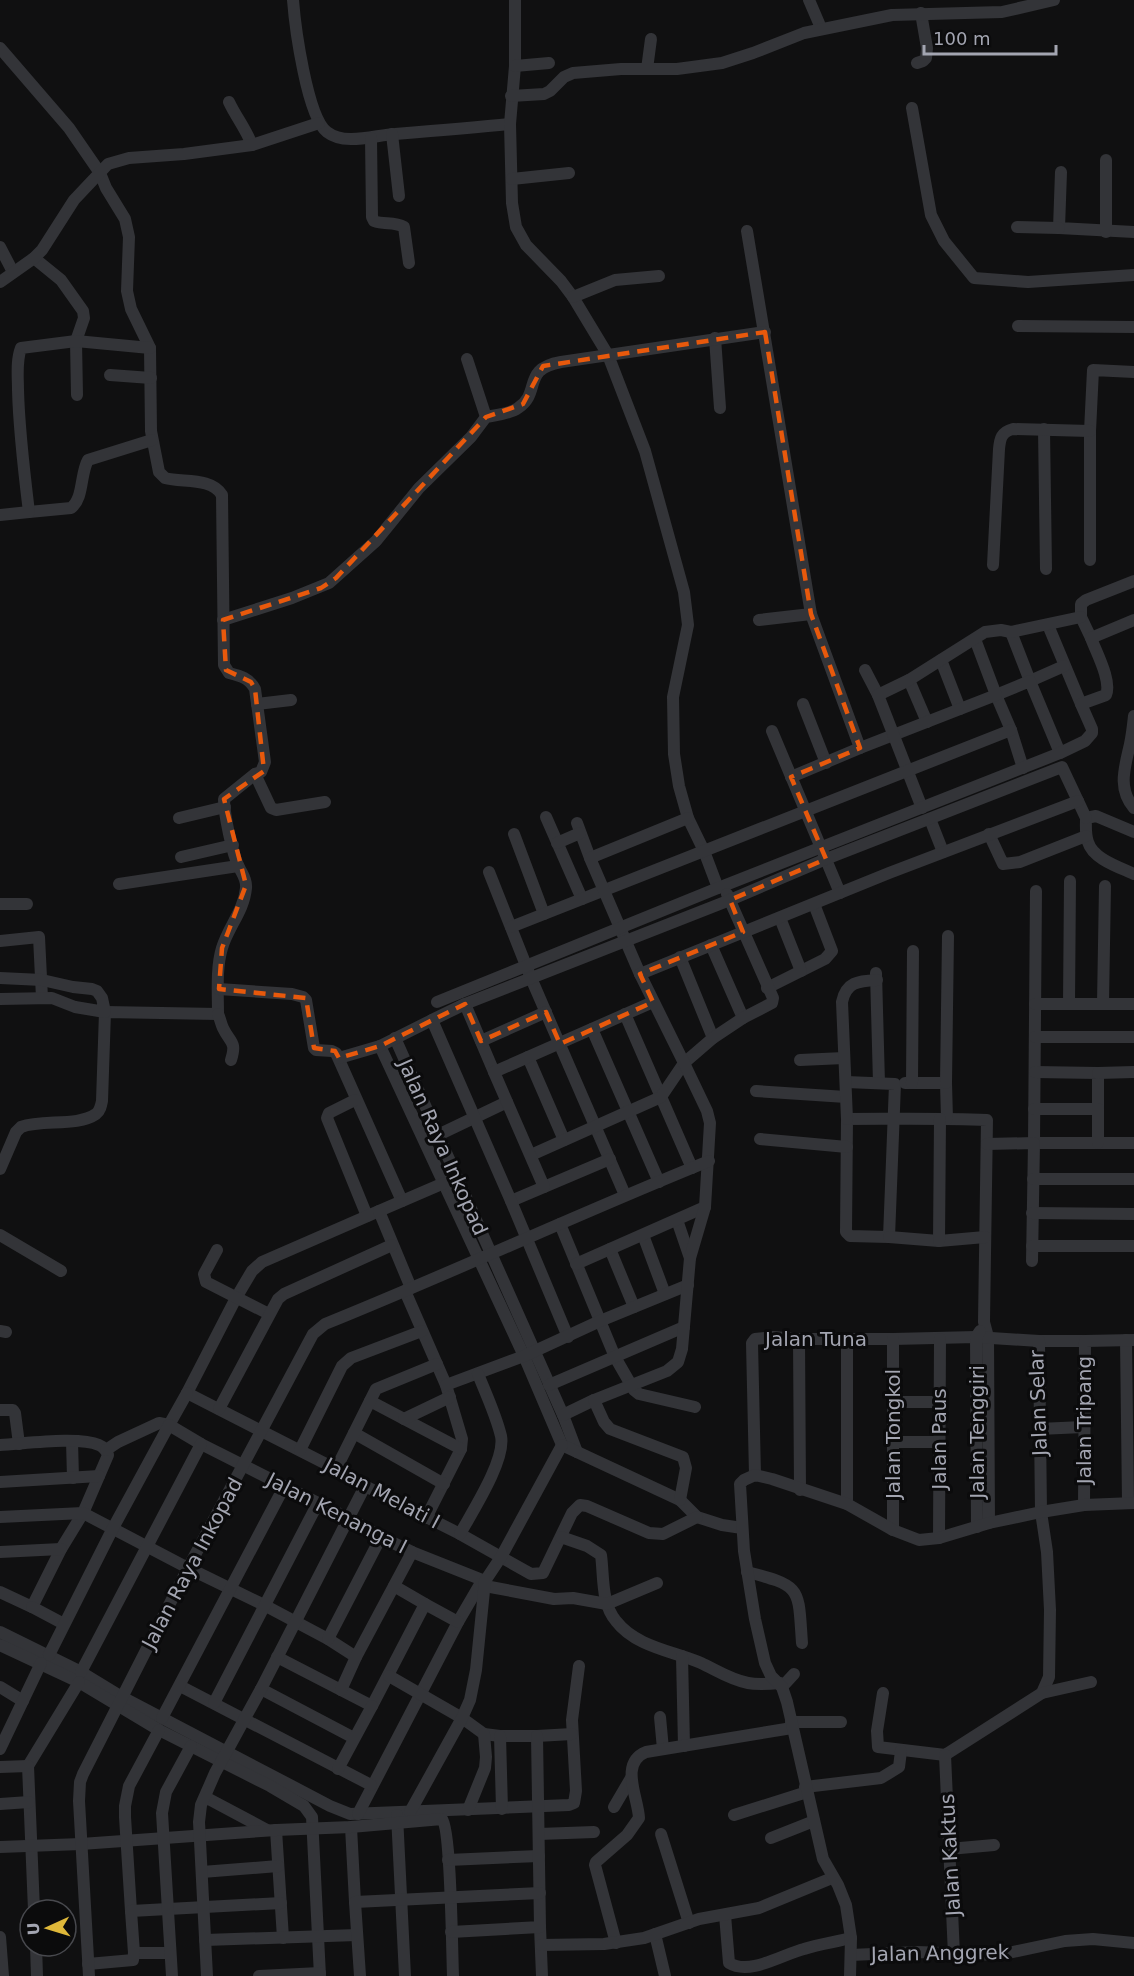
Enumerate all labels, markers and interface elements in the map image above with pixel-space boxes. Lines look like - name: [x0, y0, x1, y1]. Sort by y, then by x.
- scale bar: [924, 18, 1056, 56]
- text: 100 m: [933, 28, 991, 49]
- street label: Jalan Raya Inkopad: [392, 1053, 493, 1239]
- street label: Jalan Tuna: [763, 1327, 867, 1351]
- street label: Jalan Selar: [1024, 1349, 1052, 1458]
- street label: Jalan Tripang: [1072, 1356, 1096, 1486]
- street label: Jalan Tenggiri: [965, 1365, 989, 1501]
- street label: Jalan Tongkol: [881, 1369, 905, 1501]
- street label: Jalan Paus: [927, 1388, 951, 1492]
- street label: Jalan Melati I: [318, 1451, 444, 1534]
- street label: Jalan Kenanga I: [261, 1466, 411, 1559]
- street label: Jalan Raya Inkopad: [136, 1473, 247, 1655]
- street label: Jalan Kaktus: [935, 1793, 965, 1919]
- north arrow: [18, 1898, 78, 1958]
- text: U: [24, 1922, 43, 1936]
- street label: Jalan Anggrek: [869, 1940, 1010, 1966]

